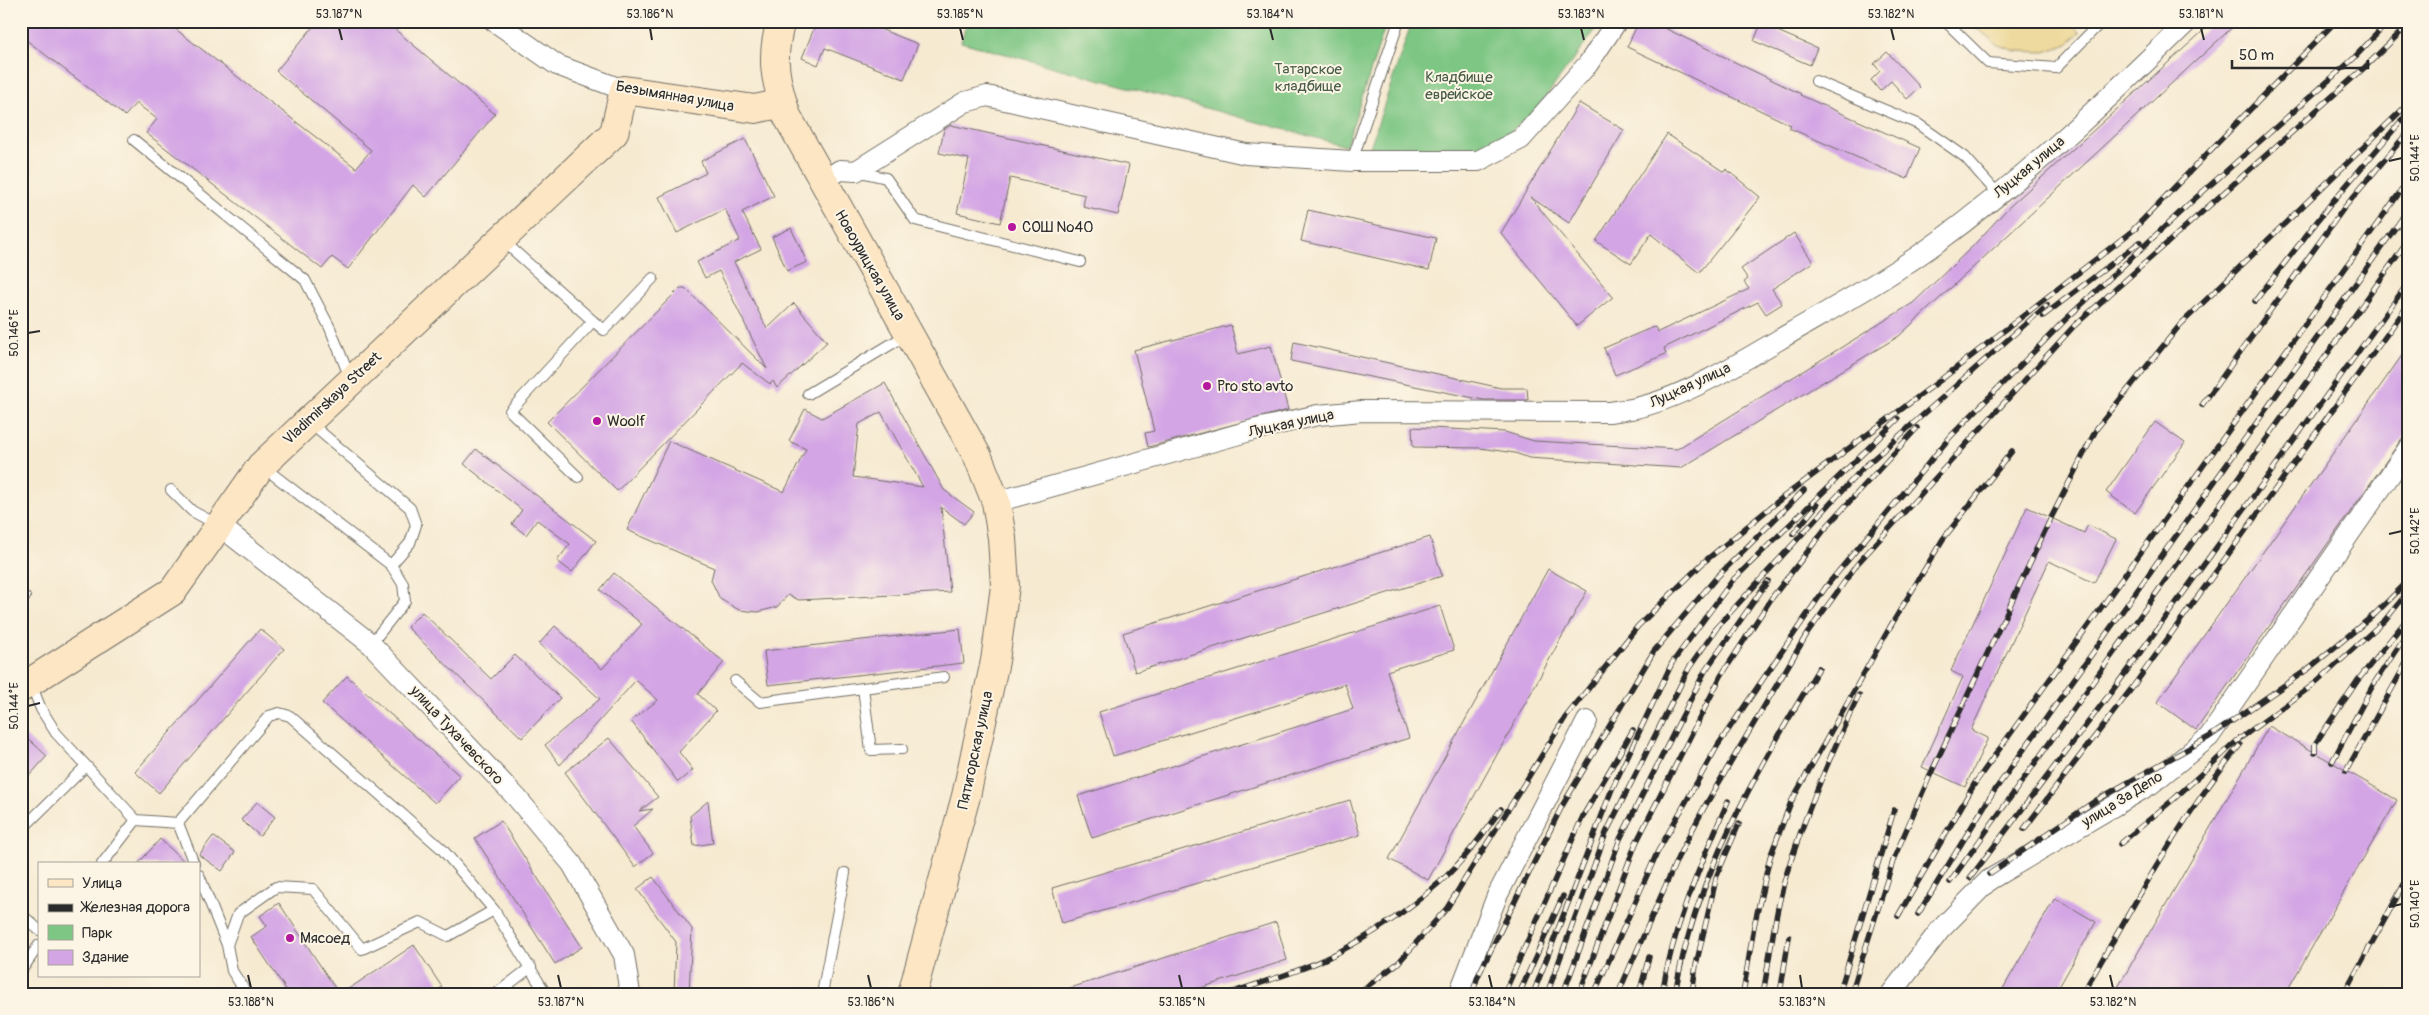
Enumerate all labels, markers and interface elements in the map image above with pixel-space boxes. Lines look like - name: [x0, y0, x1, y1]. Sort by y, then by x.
- text: 53.187°N: [316, 7, 362, 22]
- text: 53.186°N: [627, 7, 673, 22]
- text: 53.185°N: [937, 7, 983, 22]
- text: 53.184°N: [1247, 7, 1293, 22]
- text: 53.183°N: [1558, 7, 1604, 22]
- text: 53.182°N: [1868, 7, 1914, 22]
- text: 53.181°N: [2179, 7, 2223, 22]
- scale bar: [2232, 38, 2368, 70]
- text: 50 m: [2239, 46, 2274, 65]
- park label: Татарское кладбище: [1274, 60, 1342, 96]
- park label: Кладбище еврейское: [1425, 68, 1493, 104]
- street label: Безымянная улица: [614, 77, 736, 116]
- street label: Луцкая улица: [1989, 132, 2069, 203]
- text: 50.144°E: [2408, 134, 2423, 182]
- street label: Новоурицкая улица: [830, 206, 909, 324]
- place label: СОШ №40: [1022, 218, 1093, 237]
- marker: СОШ №40: [1006, 221, 1018, 233]
- text: 50.146°E: [7, 309, 22, 357]
- street label: Vladimirskaya Street: [279, 347, 386, 449]
- street label: Луцкая улица: [1646, 358, 1734, 413]
- place label: Pro sto avto: [1217, 377, 1293, 396]
- marker: Pro sto avto: [1201, 380, 1213, 392]
- street label: Луцкая улица: [1246, 405, 1336, 442]
- place label: Woolf: [607, 412, 646, 431]
- marker: Woolf: [591, 415, 603, 427]
- text: 50.142°E: [2408, 507, 2423, 555]
- street label: улица Тухачевского: [405, 681, 507, 789]
- text: 50.144°E: [7, 682, 22, 730]
- street label: Пятигорская улица: [954, 689, 997, 811]
- street label: улица За Депо: [2077, 767, 2166, 832]
- legend: [38, 862, 200, 978]
- text: Улица: [82, 874, 122, 893]
- text: 50.140°E: [2408, 880, 2423, 928]
- text: Железная дорога: [80, 898, 190, 917]
- text: Парк: [82, 924, 113, 943]
- place label: Мясоед: [300, 929, 350, 948]
- marker: Мясоед: [284, 932, 296, 944]
- text: Здание: [82, 948, 129, 967]
- text: 53.188°N: [228, 995, 274, 1010]
- text: 53.187°N: [538, 995, 584, 1010]
- text: 53.186°N: [848, 995, 894, 1010]
- text: 53.185°N: [1159, 995, 1205, 1010]
- text: 53.184°N: [1469, 995, 1515, 1010]
- text: 53.183°N: [1779, 995, 1825, 1010]
- text: 53.182°N: [2090, 995, 2136, 1010]

